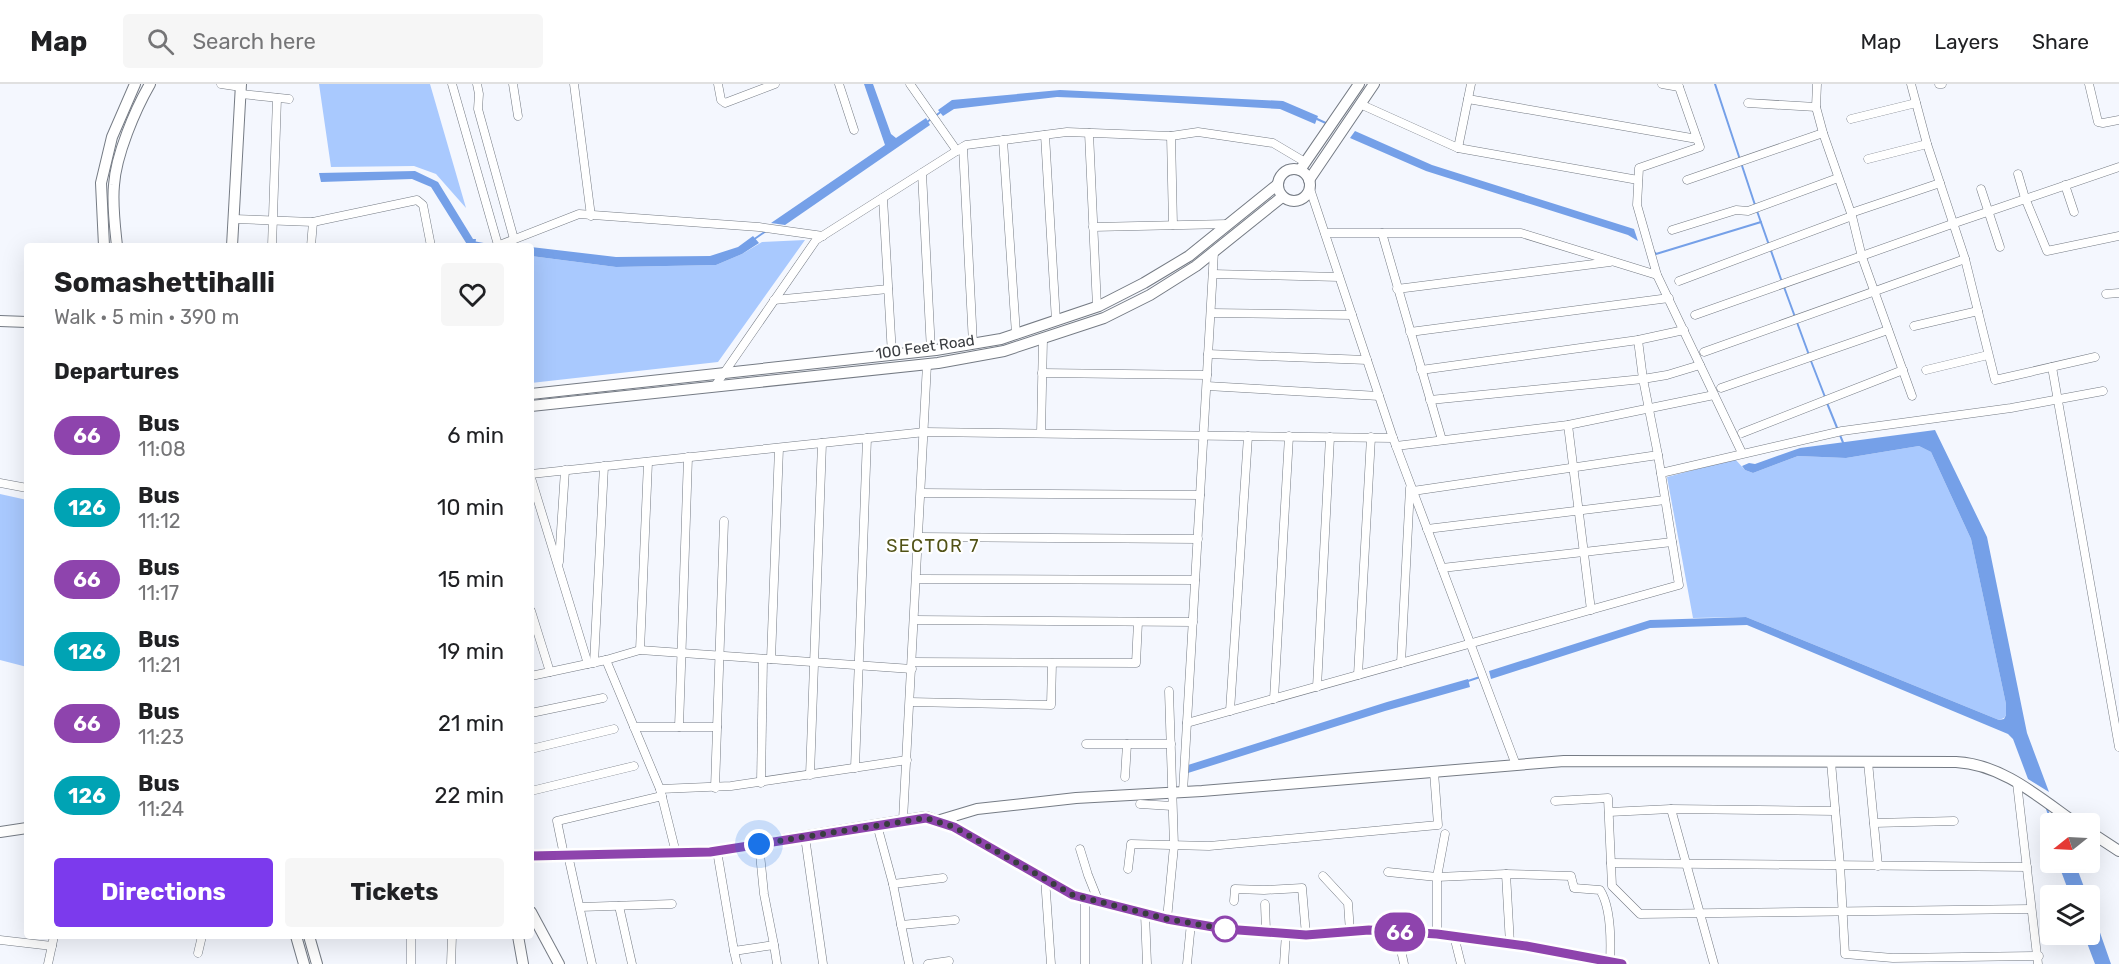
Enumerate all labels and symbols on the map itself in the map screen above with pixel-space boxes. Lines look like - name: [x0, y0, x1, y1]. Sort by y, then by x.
- street label: 100 Feet Road: [874, 331, 976, 363]
- district label: SECTOR 7: [886, 535, 980, 557]
- north arrow: [2040, 813, 2100, 873]
- your location: [744, 829, 774, 859]
- line badge: 66: [1373, 912, 1427, 952]
- unlabelled marker: [1212, 916, 1238, 942]

